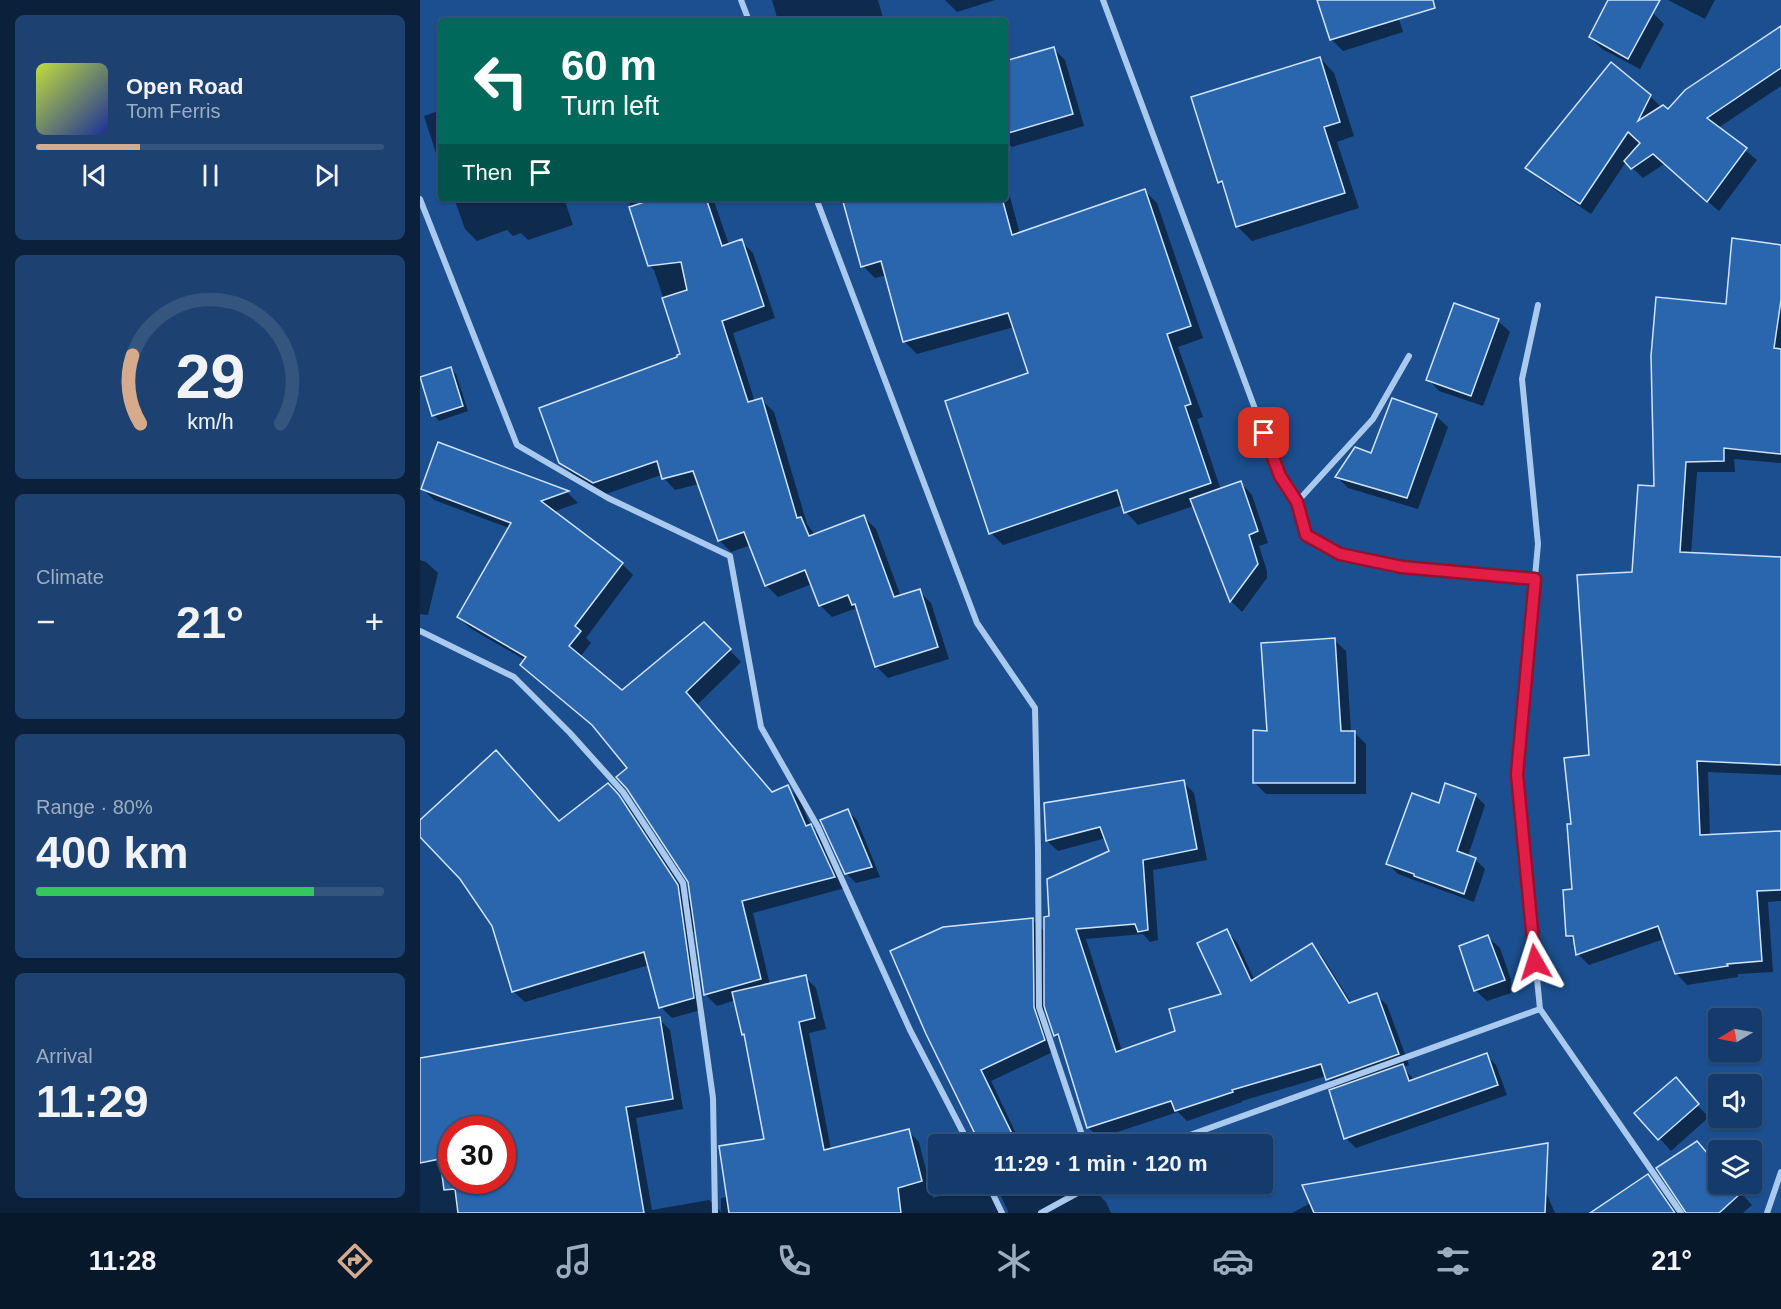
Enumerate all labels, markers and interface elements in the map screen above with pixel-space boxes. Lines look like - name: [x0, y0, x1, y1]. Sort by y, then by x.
- icon: left: [462, 42, 540, 120]
- text: 60 m: [561, 42, 657, 89]
- text: Open Road: [126, 74, 243, 99]
- text: Turn left: [561, 91, 659, 121]
- text: Tom Ferris: [126, 100, 220, 122]
- icon: arrive: [524, 156, 557, 189]
- icon: previous: [78, 159, 111, 192]
- icon: pause: [194, 159, 227, 192]
- icon: next: [310, 159, 343, 192]
- text: Then: [462, 160, 512, 185]
- text: 29: [175, 342, 245, 411]
- pin: [1238, 407, 1289, 458]
- text: km/h: [187, 410, 233, 434]
- icon: arrive: [1247, 416, 1280, 449]
- text: Climate: [36, 566, 104, 588]
- text: 21°: [176, 597, 244, 648]
- text: −: [36, 603, 55, 640]
- text: +: [365, 603, 384, 640]
- text: Range · 80%: [36, 796, 153, 818]
- text: 400 km: [36, 827, 189, 878]
- position arrow: [1503, 930, 1567, 994]
- north arrow: [1708, 1008, 1762, 1062]
- map controls: [1708, 1008, 1762, 1194]
- text: Arrival: [36, 1045, 93, 1067]
- button: sound: [1708, 1074, 1762, 1128]
- text: 11:29: [36, 1076, 149, 1127]
- speed limit sign: 30: [438, 1116, 516, 1194]
- button: layers: [1708, 1140, 1762, 1194]
- text: 11:29 · 1 min · 120 m: [994, 1151, 1208, 1176]
- icon: directions: [334, 1240, 376, 1282]
- icon: music: [553, 1240, 595, 1282]
- icon: phone: [773, 1240, 815, 1282]
- icon: climate: [993, 1240, 1035, 1282]
- icon: car: [1212, 1240, 1254, 1282]
- icon: filters: [1432, 1240, 1474, 1282]
- text: 11:28: [89, 1246, 156, 1276]
- text: 21°: [1651, 1246, 1692, 1276]

